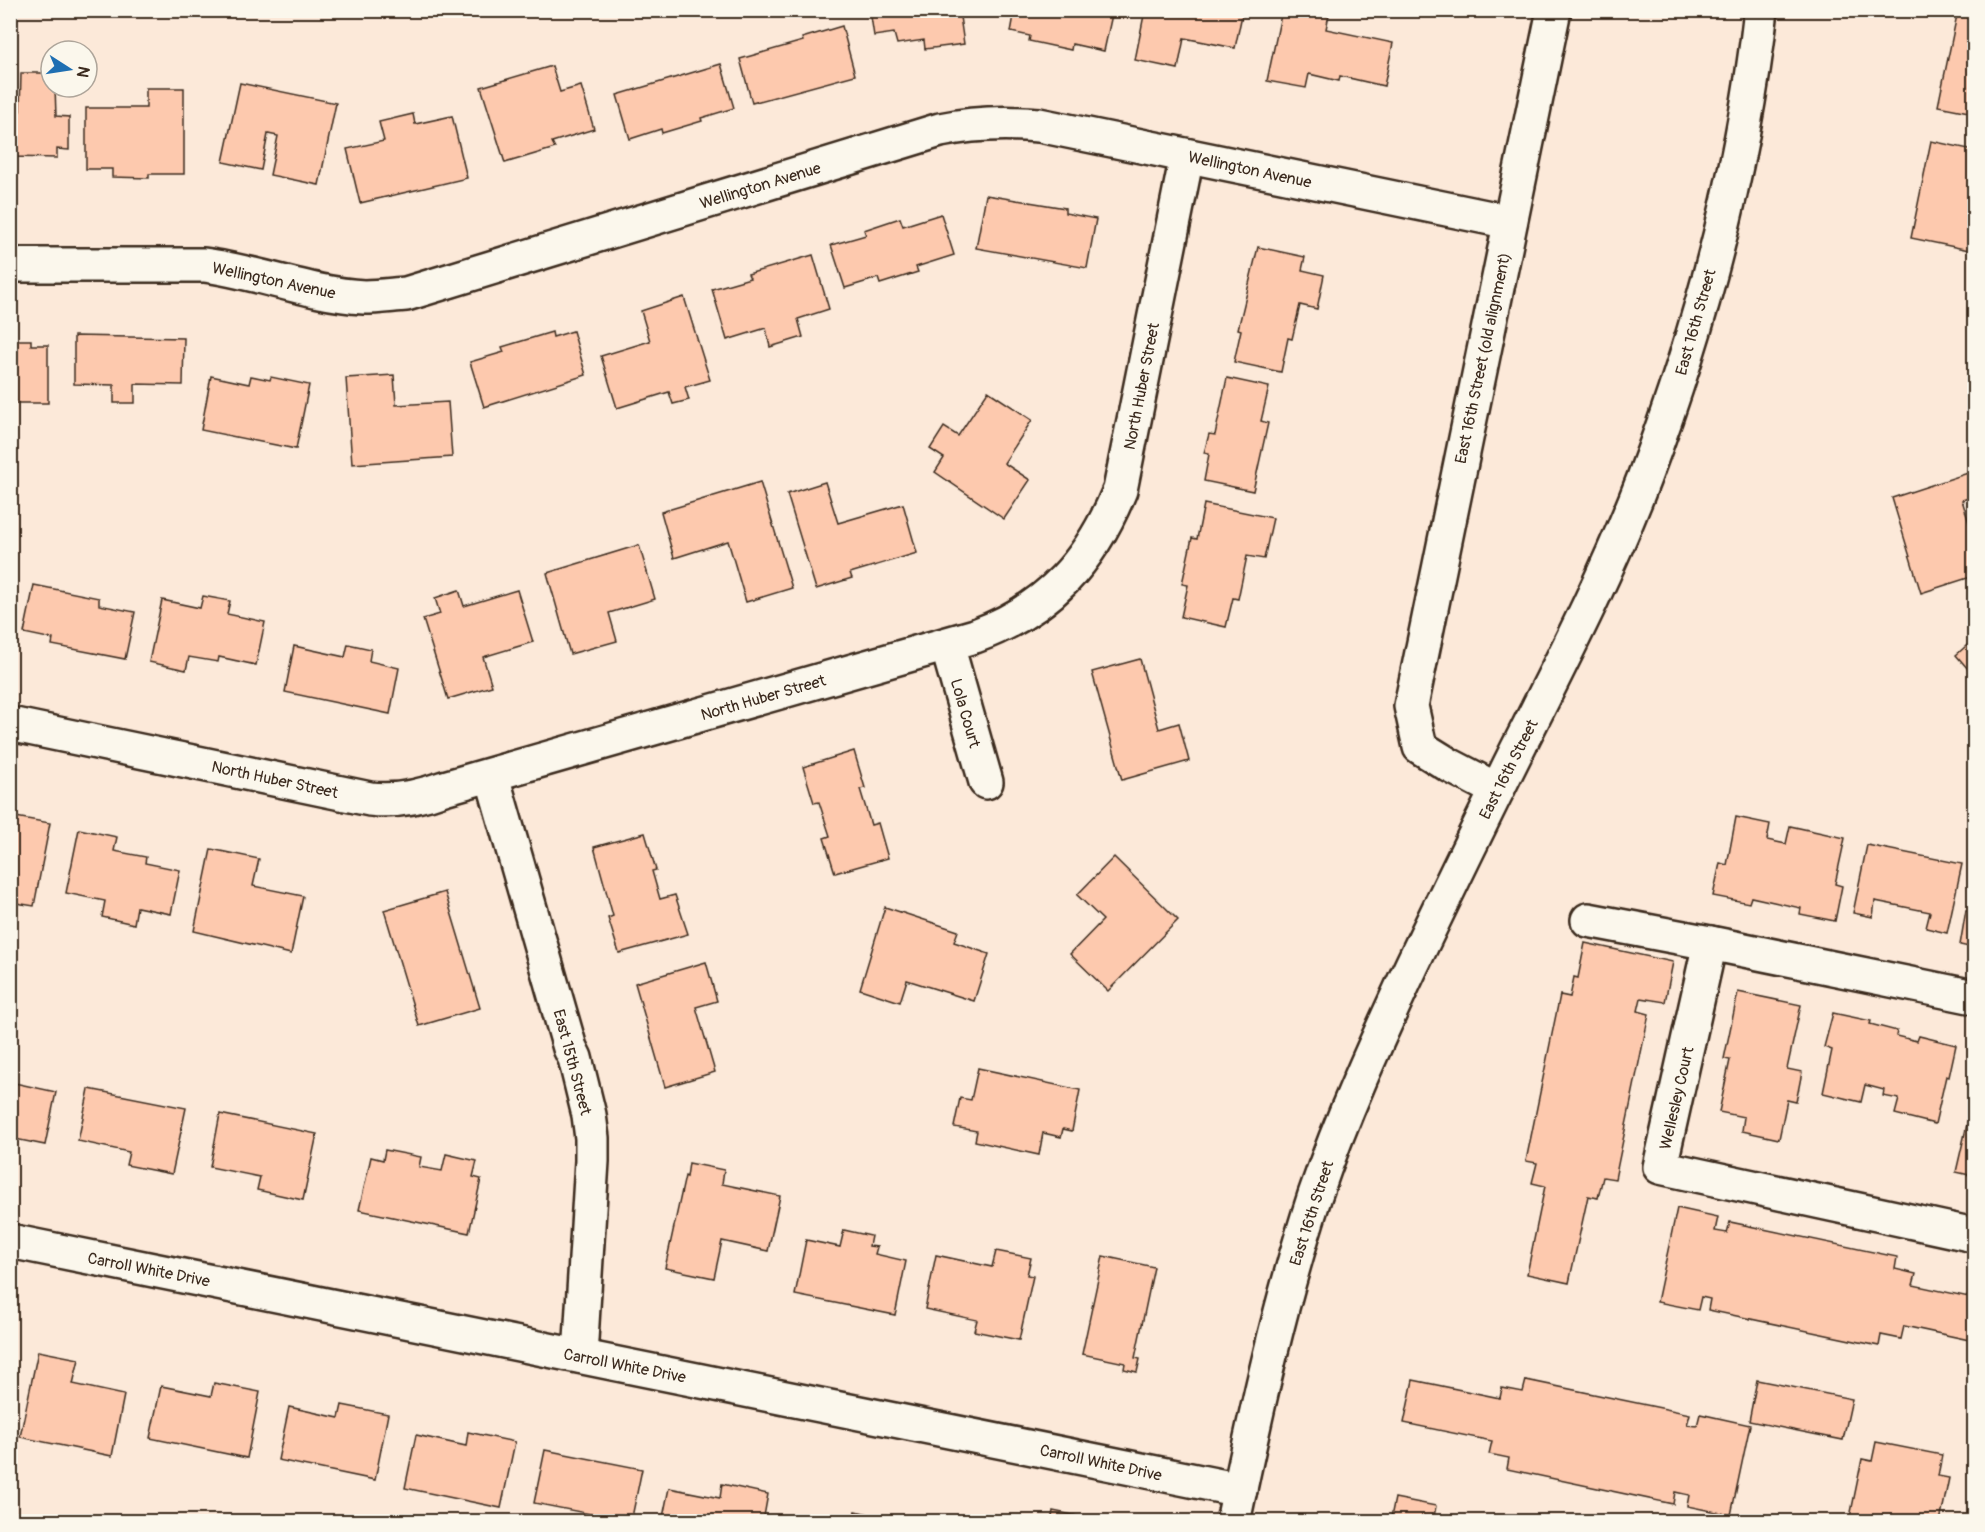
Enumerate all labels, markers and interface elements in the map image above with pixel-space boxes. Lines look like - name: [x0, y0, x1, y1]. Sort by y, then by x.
- north arrow: [39, 39, 99, 99]
- text: N: [72, 65, 94, 79]
- street label: Wellington Avenue: [1186, 147, 1313, 193]
- street label: Wellington Avenue: [697, 158, 823, 214]
- street label: East 16th Street (old alignment): [1451, 251, 1515, 466]
- street label: Wellington Avenue: [210, 258, 337, 304]
- street label: East 16th Street: [1671, 266, 1721, 378]
- street label: North Huber Street: [1120, 320, 1164, 451]
- street label: North Huber Street: [698, 670, 829, 725]
- street label: Lola Court: [946, 676, 985, 751]
- street label: East 16th Street: [1475, 716, 1543, 823]
- street label: North Huber Street: [210, 757, 341, 803]
- street label: East 15th Street: [548, 1007, 596, 1118]
- street label: Wellesley Court: [1655, 1044, 1699, 1152]
- street label: East 16th Street: [1286, 1158, 1339, 1268]
- street label: Carroll White Drive: [86, 1248, 212, 1292]
- street label: Carroll White Drive: [562, 1344, 688, 1388]
- street label: Carroll White Drive: [1038, 1440, 1164, 1486]

